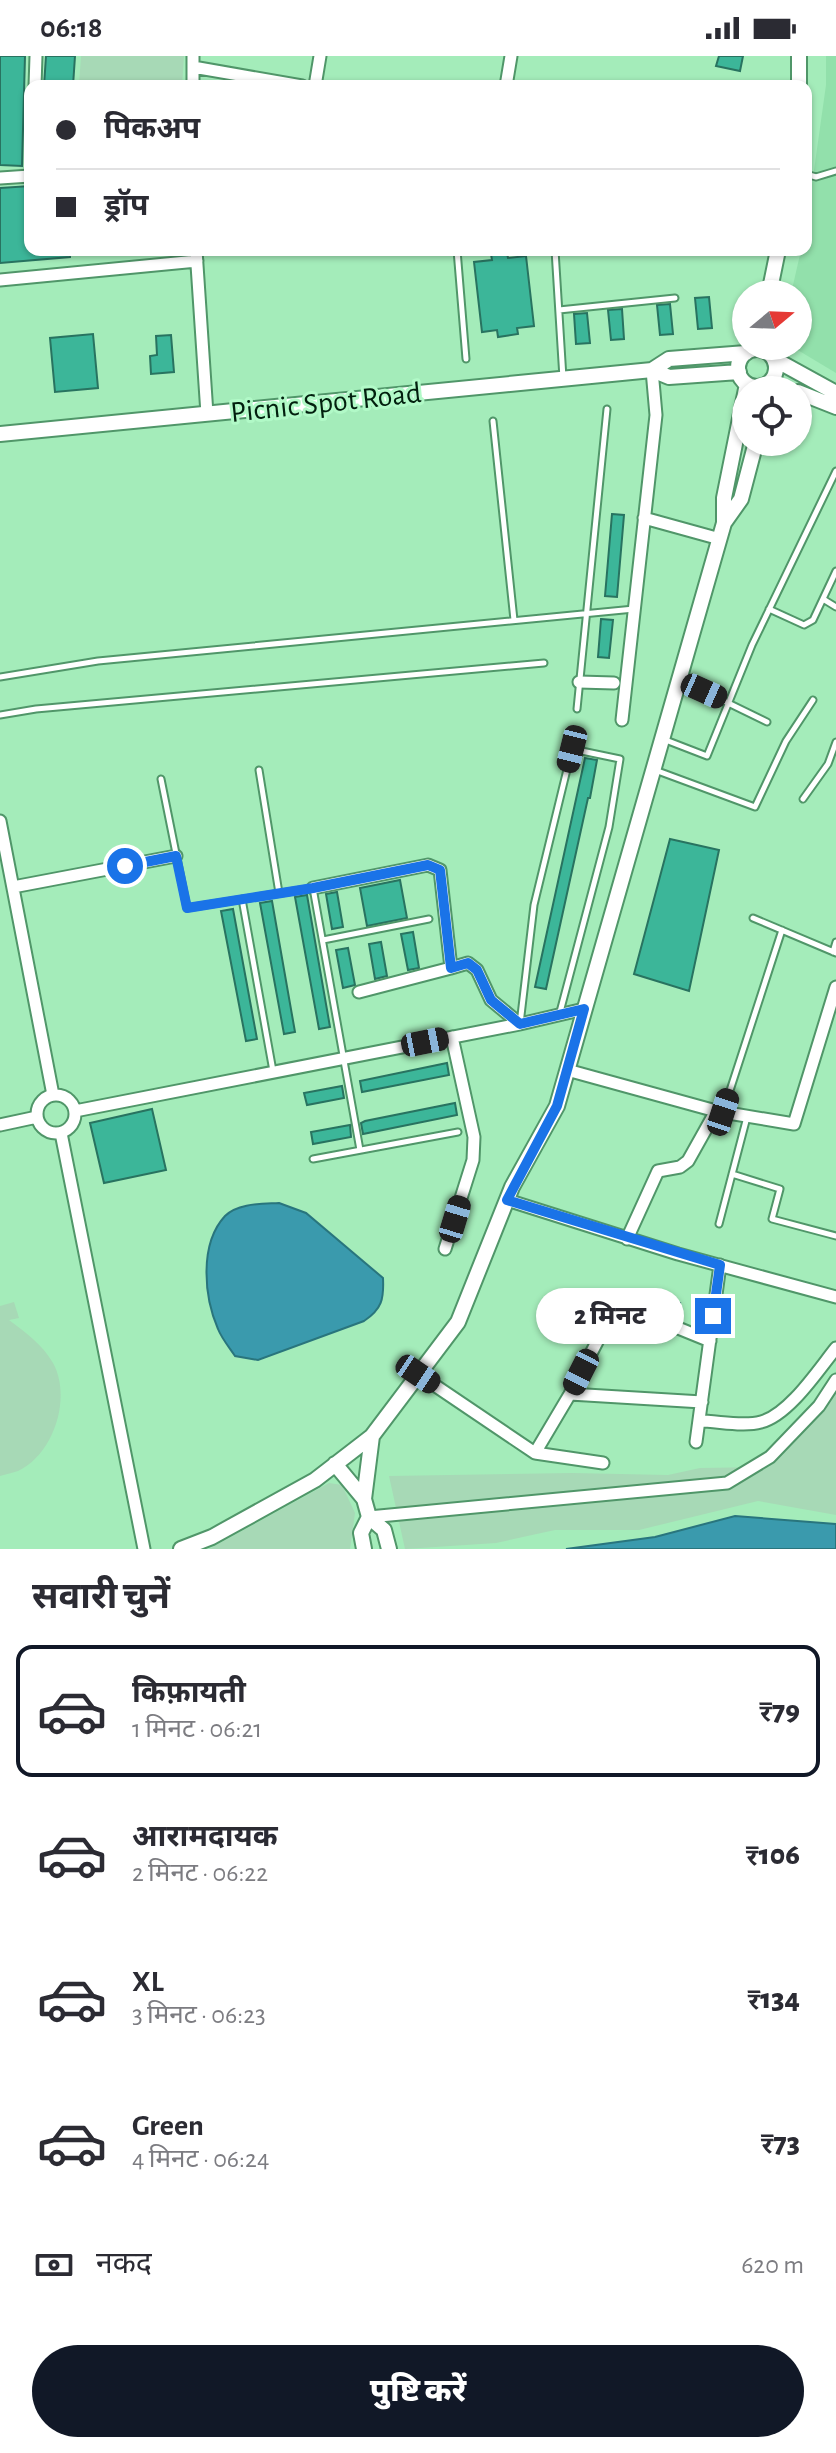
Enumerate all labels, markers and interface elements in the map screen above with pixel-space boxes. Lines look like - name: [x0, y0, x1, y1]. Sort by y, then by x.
- text: 06:18: [40, 13, 103, 43]
- text: पिकअप: [104, 114, 200, 144]
- text: ड्रॉप: [104, 191, 148, 221]
- north arrow: [732, 280, 812, 360]
- map controls: [732, 280, 812, 456]
- button: locate: [732, 376, 812, 456]
- street label: Picnic Spot Road: [229, 378, 423, 428]
- car: [677, 670, 731, 712]
- car: [555, 723, 589, 775]
- route start: [107, 848, 143, 884]
- car: [399, 1026, 451, 1058]
- car: [704, 1085, 742, 1139]
- car: [437, 1193, 473, 1245]
- callout: 2 मिनट: [537, 1288, 685, 1344]
- route end: [695, 1298, 731, 1334]
- text: 2 मिनट: [574, 1303, 646, 1329]
- car: [559, 1345, 603, 1399]
- car: [391, 1351, 445, 1397]
- text: सवारी चुनें: [32, 1579, 170, 1615]
- icon: car: [36, 1675, 108, 1747]
- text: किफ़ायती: [132, 1678, 246, 1708]
- text: ₹79: [759, 1696, 800, 1726]
- text: 1 मिनट · 06:21: [132, 1716, 262, 1742]
- icon: car: [36, 1819, 108, 1891]
- text: आरामदायक: [132, 1822, 278, 1852]
- text: ₹106: [746, 1840, 800, 1870]
- text: 2 मिनट · 06:22: [132, 1860, 268, 1886]
- icon: car: [36, 1963, 108, 2035]
- text: XL: [132, 1967, 164, 1997]
- text: ₹134: [747, 1984, 800, 2014]
- text: 3 मिनट · 06:23: [132, 2002, 266, 2028]
- icon: car: [36, 2107, 108, 2179]
- text: Green: [132, 2111, 204, 2141]
- text: ₹73: [761, 2128, 800, 2158]
- text: 4 मिनट · 06:24: [132, 2146, 269, 2172]
- icon: cash: [32, 2243, 76, 2287]
- text: नकद: [96, 2249, 152, 2279]
- text: 620 m: [741, 2252, 804, 2278]
- button: पुष्टि करें: [32, 2345, 804, 2437]

